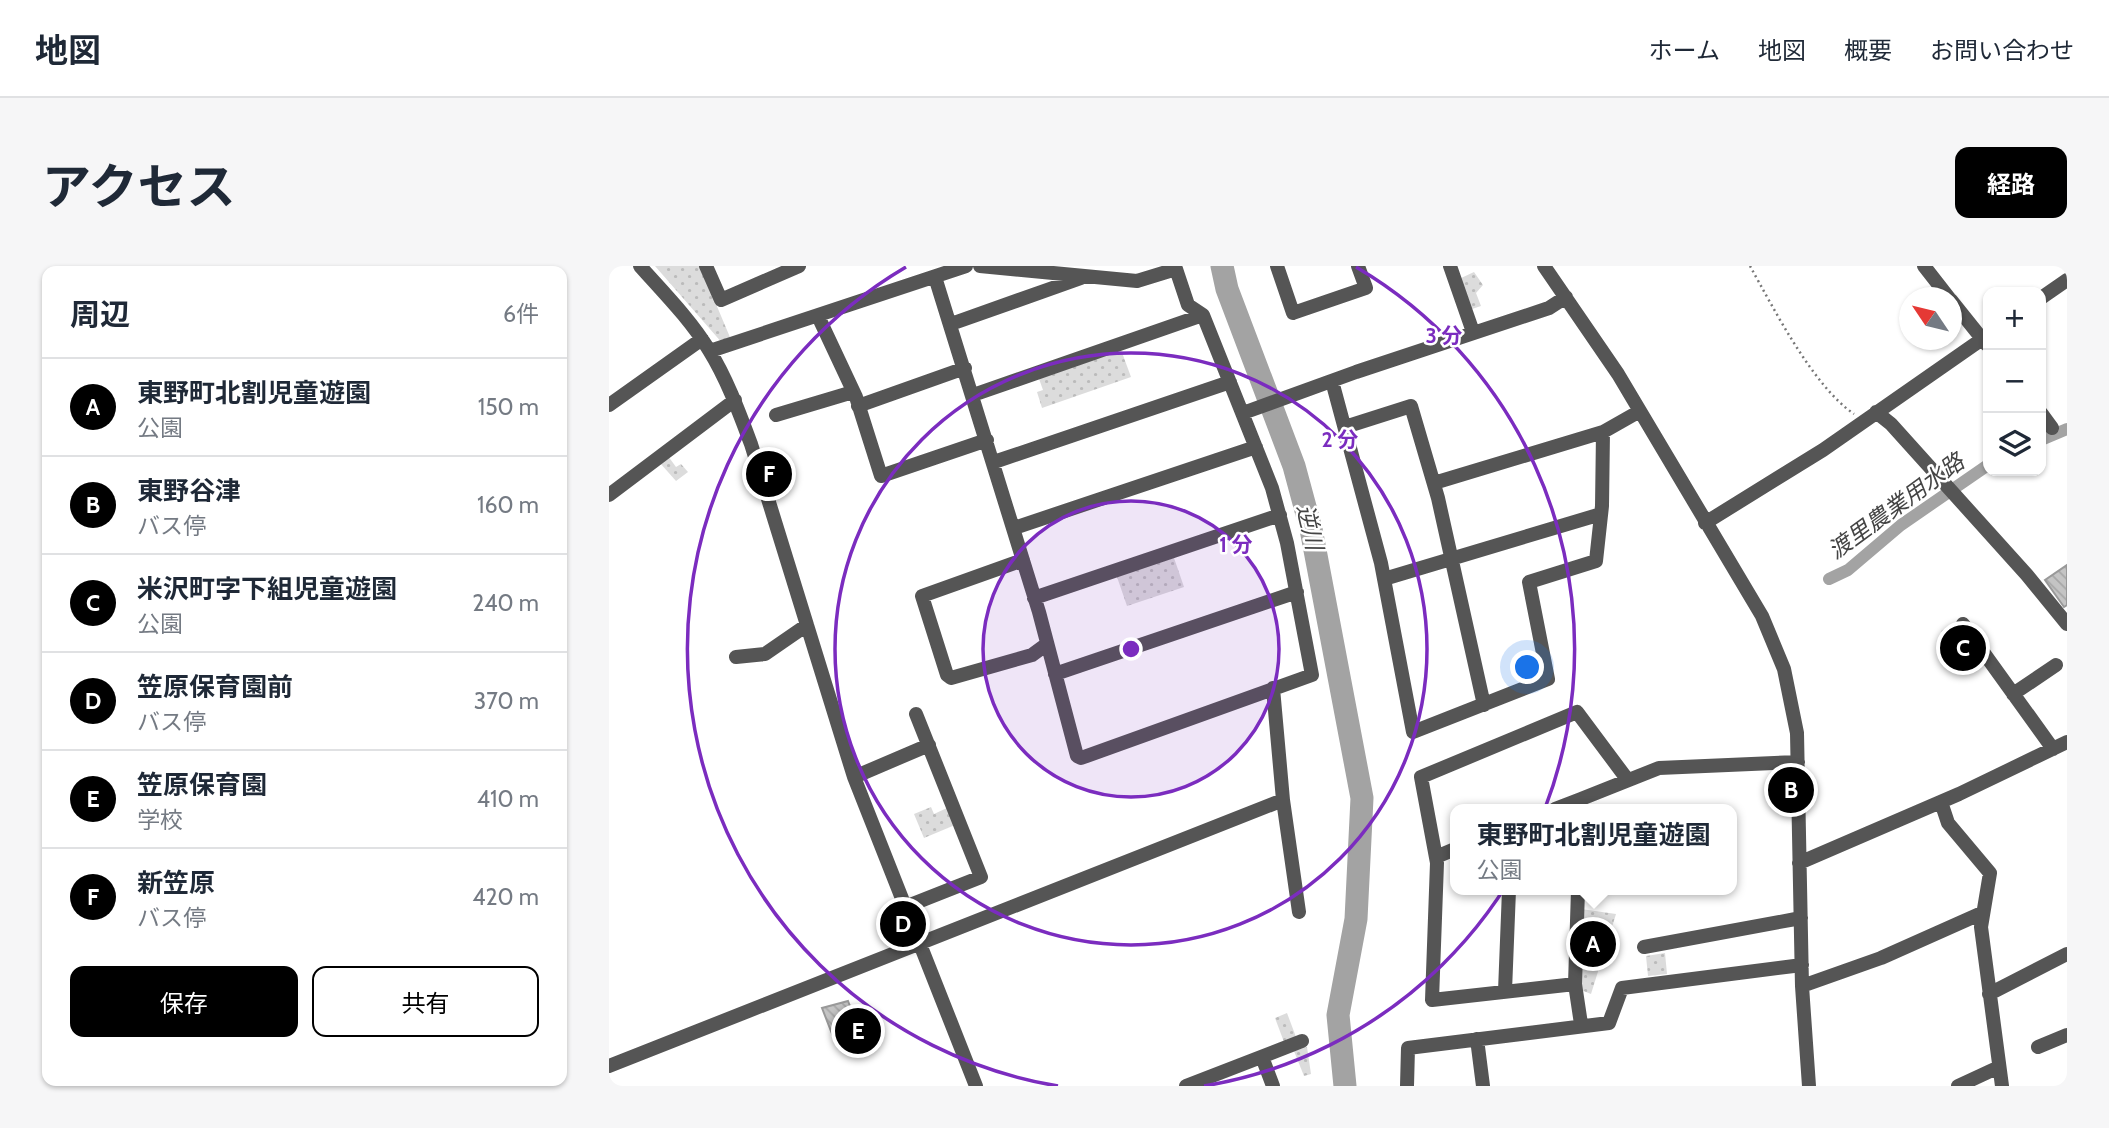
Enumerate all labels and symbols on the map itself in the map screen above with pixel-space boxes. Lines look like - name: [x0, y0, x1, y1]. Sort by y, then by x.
- north arrow: [1899, 287, 1962, 350]
- text: 3 分: [1425, 323, 1463, 348]
- text: 2 分: [1322, 427, 1358, 452]
- water label: 渡里農業用水路: [1823, 446, 1971, 565]
- pin: F: [746, 448, 792, 500]
- water label: 逆川: [1291, 501, 1329, 555]
- text: 1 分: [1219, 532, 1253, 557]
- pin: C: [1940, 622, 1986, 674]
- centre of rings: [1119, 637, 1143, 661]
- your location: [1510, 650, 1544, 684]
- pin: B: [1768, 764, 1814, 816]
- pin: D: [880, 898, 926, 950]
- pin: A: [1570, 918, 1616, 970]
- pin: E: [835, 1005, 881, 1057]

